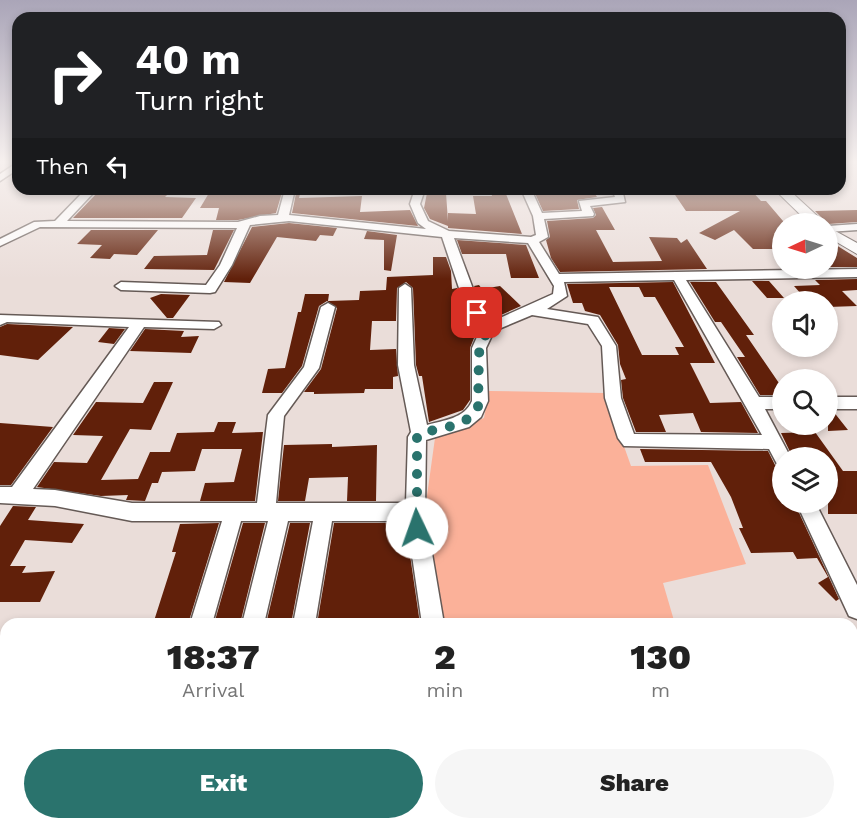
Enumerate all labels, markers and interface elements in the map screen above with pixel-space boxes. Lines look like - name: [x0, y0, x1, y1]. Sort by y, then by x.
- text: 40 m: [135, 35, 241, 84]
- icon: right: [36, 36, 114, 114]
- text: Turn right: [135, 85, 264, 117]
- icon: left: [101, 150, 134, 183]
- text: Then: [36, 154, 89, 179]
- north arrow: [772, 213, 838, 279]
- map controls: [772, 213, 838, 513]
- pin: [451, 287, 502, 338]
- button: sound: [772, 291, 838, 357]
- icon: arrive: [460, 296, 493, 329]
- button: search: [772, 369, 838, 435]
- button: layers: [772, 447, 838, 513]
- position arrow: [385, 496, 449, 560]
- text: 18:37: [167, 636, 260, 678]
- text: 2: [434, 636, 456, 678]
- text: 130: [630, 636, 691, 678]
- text: Arrival: [182, 678, 244, 702]
- text: min: [427, 678, 463, 702]
- text: m: [651, 678, 670, 702]
- button: Exit: [24, 749, 423, 818]
- button: Share: [435, 749, 834, 818]

